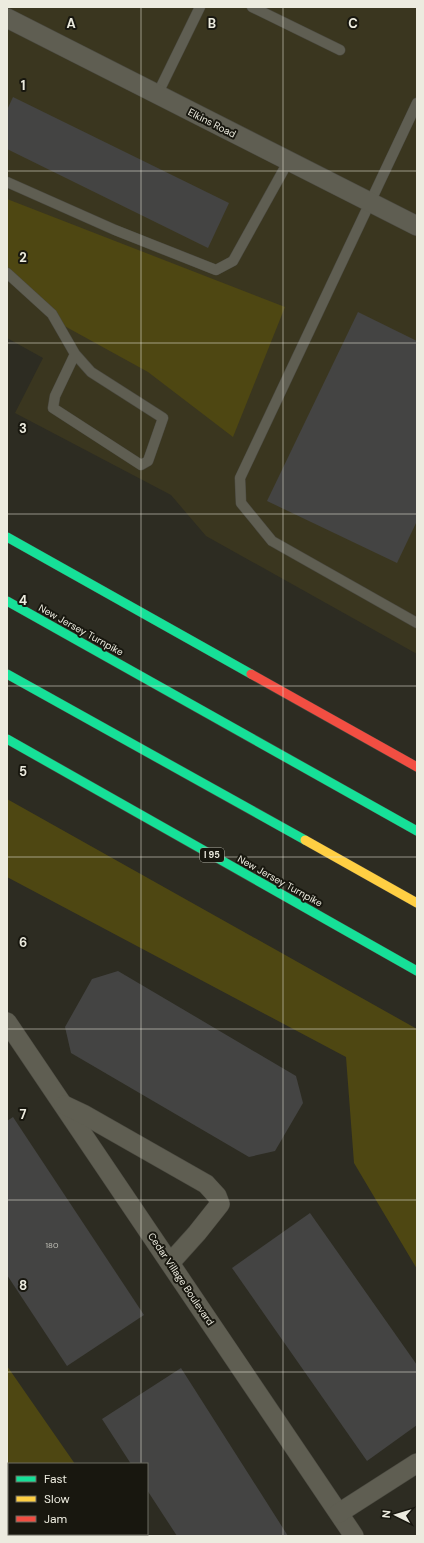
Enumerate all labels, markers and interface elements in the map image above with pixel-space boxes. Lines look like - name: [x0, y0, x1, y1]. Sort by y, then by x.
- text: A: [66, 15, 76, 32]
- text: B: [208, 15, 216, 32]
- text: C: [348, 15, 358, 32]
- text: 1: [21, 77, 25, 94]
- street label: Elkins Road: [186, 105, 238, 141]
- text: 2: [19, 249, 27, 266]
- text: 3: [19, 420, 27, 437]
- text: 4: [19, 592, 27, 609]
- street label: New Jersey Turnpike: [36, 601, 126, 659]
- text: 5: [19, 763, 27, 780]
- road number: I 95: [200, 848, 224, 862]
- street label: New Jersey Turnpike: [235, 852, 325, 910]
- text: 6: [19, 934, 27, 951]
- text: 7: [20, 1106, 27, 1123]
- street label: Cedar Village Boulevard: [145, 1230, 217, 1328]
- house number: 180: [46, 1240, 59, 1250]
- text: 8: [19, 1277, 27, 1294]
- legend: [8, 1463, 148, 1535]
- text: Fast: [44, 1471, 67, 1487]
- text: Slow: [44, 1491, 70, 1507]
- north arrow: [376, 1495, 416, 1535]
- text: N: [379, 1510, 393, 1519]
- text: Jam: [44, 1511, 67, 1527]

